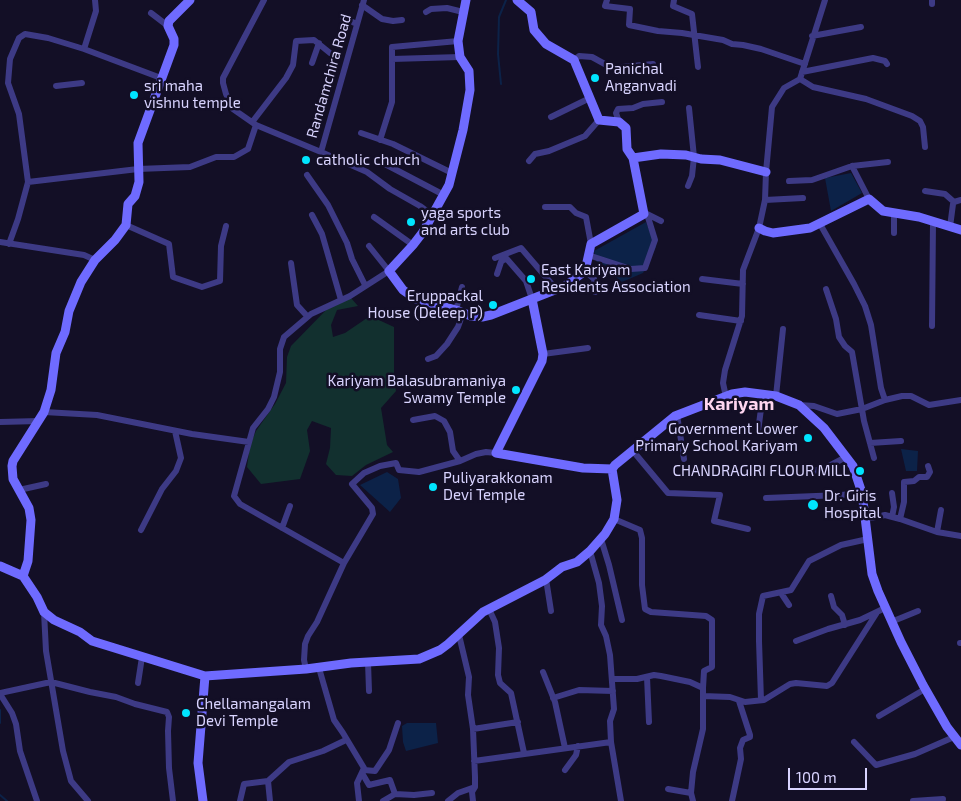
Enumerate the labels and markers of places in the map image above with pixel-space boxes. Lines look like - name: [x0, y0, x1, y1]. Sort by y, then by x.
- place label: Panichal Anganvadi: [605, 60, 677, 95]
- marker: Panichal Anganvadi: [589, 72, 601, 84]
- place label: sri maha vishnu temple: [144, 77, 241, 112]
- marker: sri maha vishnu temple: [128, 89, 140, 101]
- place label: catholic church: [316, 151, 420, 169]
- marker: catholic church: [300, 154, 312, 166]
- place label: yaga sports and arts club: [421, 204, 510, 239]
- marker: yaga sports and arts club: [405, 216, 417, 228]
- place label: East Kariyam Residents Association: [541, 261, 691, 296]
- marker: East Kariyam Residents Association: [525, 273, 537, 285]
- place label: Eruppackal House (Deleep P): [368, 287, 483, 322]
- marker: Eruppackal House (Deleep P): [487, 299, 499, 311]
- place label: Kariyam Balasubramaniya Swamy Temple: [327, 372, 506, 407]
- marker: Kariyam Balasubramaniya Swamy Temple: [510, 384, 522, 396]
- place label: Government Lower Primary School Kariyam: [635, 420, 798, 455]
- marker: Government Lower Primary School Kariyam: [802, 432, 814, 444]
- place label: CHANDRAGIRI FLOUR MILL: [672, 462, 850, 480]
- marker: CHANDRAGIRI FLOUR MILL: [854, 465, 866, 477]
- place label: Puliyarakkonam Devi Temple: [443, 469, 553, 504]
- marker: Puliyarakkonam Devi Temple: [427, 481, 439, 493]
- place label: Dr. Giris Hospital: [824, 487, 881, 522]
- marker: Dr. Giris Hospital: [806, 498, 820, 512]
- place label: Chellamangalam Devi Temple: [196, 695, 311, 730]
- marker: Chellamangalam Devi Temple: [180, 707, 192, 719]

